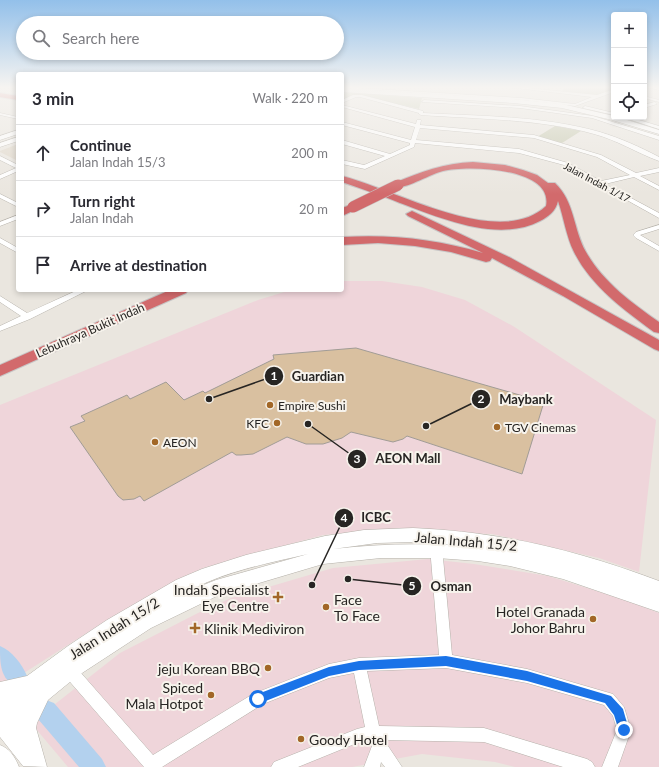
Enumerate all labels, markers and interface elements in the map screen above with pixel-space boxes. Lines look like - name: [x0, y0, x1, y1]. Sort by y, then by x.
- map controls: [611, 12, 647, 120]
- button: +: [611, 12, 647, 48]
- search box: [16, 16, 344, 60]
- icon: search: [30, 27, 52, 49]
- text: Search here: [62, 29, 139, 47]
- button: −: [611, 48, 647, 84]
- button: locate: [611, 84, 647, 120]
- text: 3 min: [32, 88, 74, 109]
- text: Walk · 220 m: [252, 90, 328, 106]
- text: Continue: [70, 136, 131, 154]
- icon: ahead: [32, 142, 54, 164]
- text: 200 m: [291, 145, 328, 161]
- text: Jalan Indah 15/3: [70, 154, 165, 170]
- street label: Jalan Indah 1/17: [562, 159, 632, 205]
- text: Turn right: [70, 192, 135, 210]
- icon: right: [32, 198, 54, 220]
- text: 20 m: [299, 201, 328, 217]
- text: Jalan Indah: [70, 210, 134, 226]
- icon: arrive: [32, 254, 54, 276]
- text: Arrive at destination: [70, 256, 207, 274]
- street label: Lebuhraya Bukit Indah: [33, 299, 147, 361]
- callout: Guardian: [264, 364, 353, 389]
- text: 1: [271, 368, 278, 383]
- text: Guardian: [292, 368, 344, 384]
- callout: Maybank: [471, 387, 561, 412]
- text: 2: [478, 391, 485, 406]
- text: Maybank: [499, 391, 553, 407]
- place label: Empire Sushi: [278, 398, 346, 413]
- marker: Empire Sushi: [265, 400, 275, 410]
- place label: KFC: [246, 416, 269, 431]
- marker: KFC: [272, 418, 282, 428]
- place label: TGV Cinemas: [505, 420, 576, 435]
- marker: TGV Cinemas: [492, 422, 502, 432]
- place label: AEON: [163, 435, 197, 450]
- marker: AEON: [150, 437, 160, 447]
- callout: AEON Mall: [347, 446, 448, 471]
- text: AEON Mall: [374, 450, 441, 466]
- text: 3: [354, 451, 361, 466]
- callout: ICBC: [334, 505, 399, 530]
- text: ICBC: [361, 509, 391, 525]
- text: 4: [341, 510, 348, 525]
- street label: Jalan Indah 15/2: [414, 528, 518, 554]
- callout: Osman: [402, 574, 479, 599]
- text: 5: [409, 578, 416, 593]
- text: Osman: [431, 578, 471, 594]
- place label: Indah Specialist Eye Centre: [174, 581, 269, 614]
- marker: Indah Specialist Eye Centre: [272, 591, 284, 603]
- place label: Face To Face: [334, 591, 380, 624]
- street label: Jalan Indah 15/2: [66, 594, 162, 662]
- marker: Face To Face: [321, 602, 331, 612]
- place label: Hotel Granada Johor Bahru: [496, 603, 585, 636]
- marker: Hotel Granada Johor Bahru: [588, 614, 598, 624]
- place label: Klinik Mediviron: [204, 620, 304, 637]
- marker: Klinik Mediviron: [189, 622, 201, 634]
- place label: jeju Korean BBQ: [157, 660, 261, 677]
- marker: jeju Korean BBQ: [263, 663, 273, 673]
- place label: Spiced Mala Hotpot: [125, 679, 203, 712]
- marker: Spiced Mala Hotpot: [206, 690, 216, 700]
- route start: [249, 690, 267, 708]
- route end: [615, 721, 633, 739]
- place label: Goody Hotel: [309, 731, 387, 748]
- marker: Goody Hotel: [296, 734, 306, 744]

